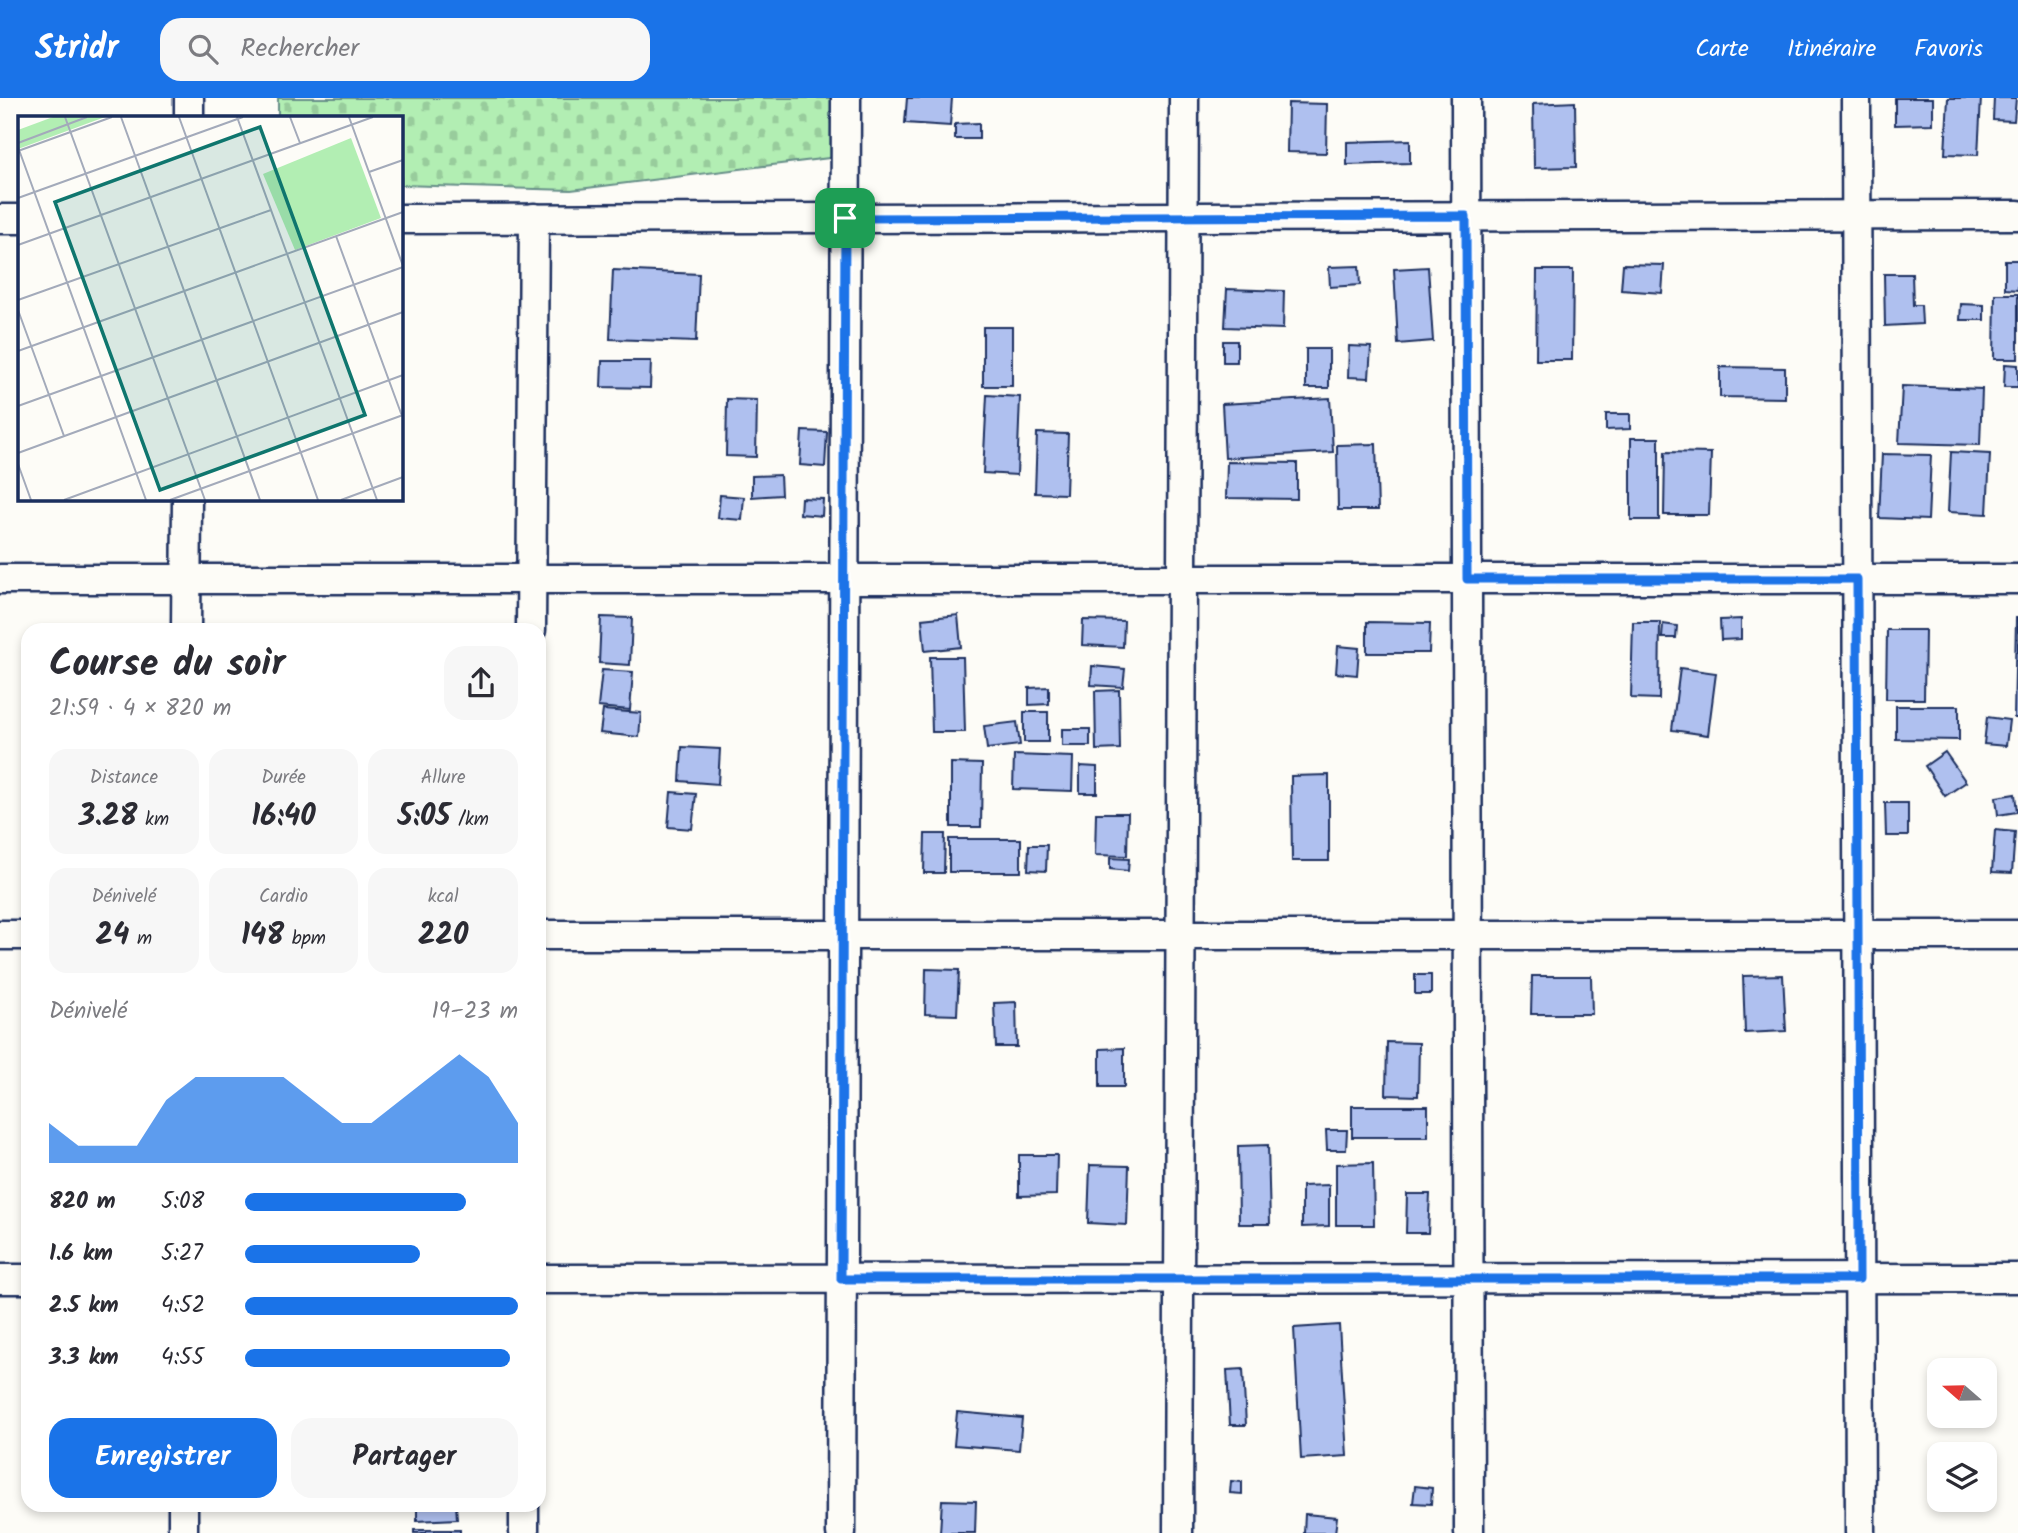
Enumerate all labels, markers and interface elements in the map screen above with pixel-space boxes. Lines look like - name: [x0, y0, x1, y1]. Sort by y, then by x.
- search box: [160, 18, 650, 81]
- text: Stridr: [35, 23, 118, 76]
- text: Rechercher: [240, 28, 359, 70]
- icon: search: [184, 30, 222, 68]
- text: Carte: [1695, 30, 1749, 69]
- text: Itinéraire: [1787, 30, 1876, 69]
- text: Favoris: [1914, 30, 1983, 69]
- inset map: [18, 116, 402, 500]
- pin: [815, 188, 875, 248]
- icon: arrive: [826, 199, 864, 237]
- text: Course du soir: [49, 635, 285, 695]
- button: share: [444, 646, 518, 720]
- text: 21:59 · 4 × 820 m: [49, 691, 231, 727]
- text: Distance: [90, 763, 158, 793]
- text: Durée: [261, 763, 306, 793]
- text: Allure: [421, 763, 466, 793]
- text: 3.28: [79, 793, 137, 841]
- text: 16:40: [251, 793, 316, 841]
- text: 5:05: [397, 793, 451, 841]
- text: km: [137, 805, 169, 835]
- text: /km: [451, 805, 489, 835]
- text: Dénivelé: [91, 882, 156, 912]
- text: Cardio: [259, 882, 308, 912]
- text: kcal: [428, 882, 459, 912]
- text: 24: [96, 912, 129, 960]
- text: 148: [241, 912, 284, 960]
- text: 220: [418, 912, 468, 960]
- text: m: [129, 924, 152, 954]
- text: bpm: [284, 924, 326, 954]
- text: Dénivelé: [49, 994, 127, 1030]
- text: 19–23 m: [431, 994, 518, 1030]
- text: 820 m: [49, 1184, 115, 1220]
- text: 5:08: [161, 1184, 204, 1220]
- text: 1.6 km: [49, 1236, 113, 1272]
- text: 5:27: [161, 1236, 203, 1272]
- text: 2.5 km: [49, 1288, 119, 1324]
- text: 4:52: [161, 1288, 205, 1324]
- text: 3.3 km: [49, 1340, 119, 1376]
- text: 4:55: [161, 1340, 204, 1376]
- north arrow: [1927, 1358, 1997, 1428]
- map controls: [1927, 1358, 1997, 1512]
- button: Enregistrer: [49, 1418, 277, 1498]
- button: Partager: [291, 1418, 518, 1498]
- button: layers: [1927, 1442, 1997, 1512]

